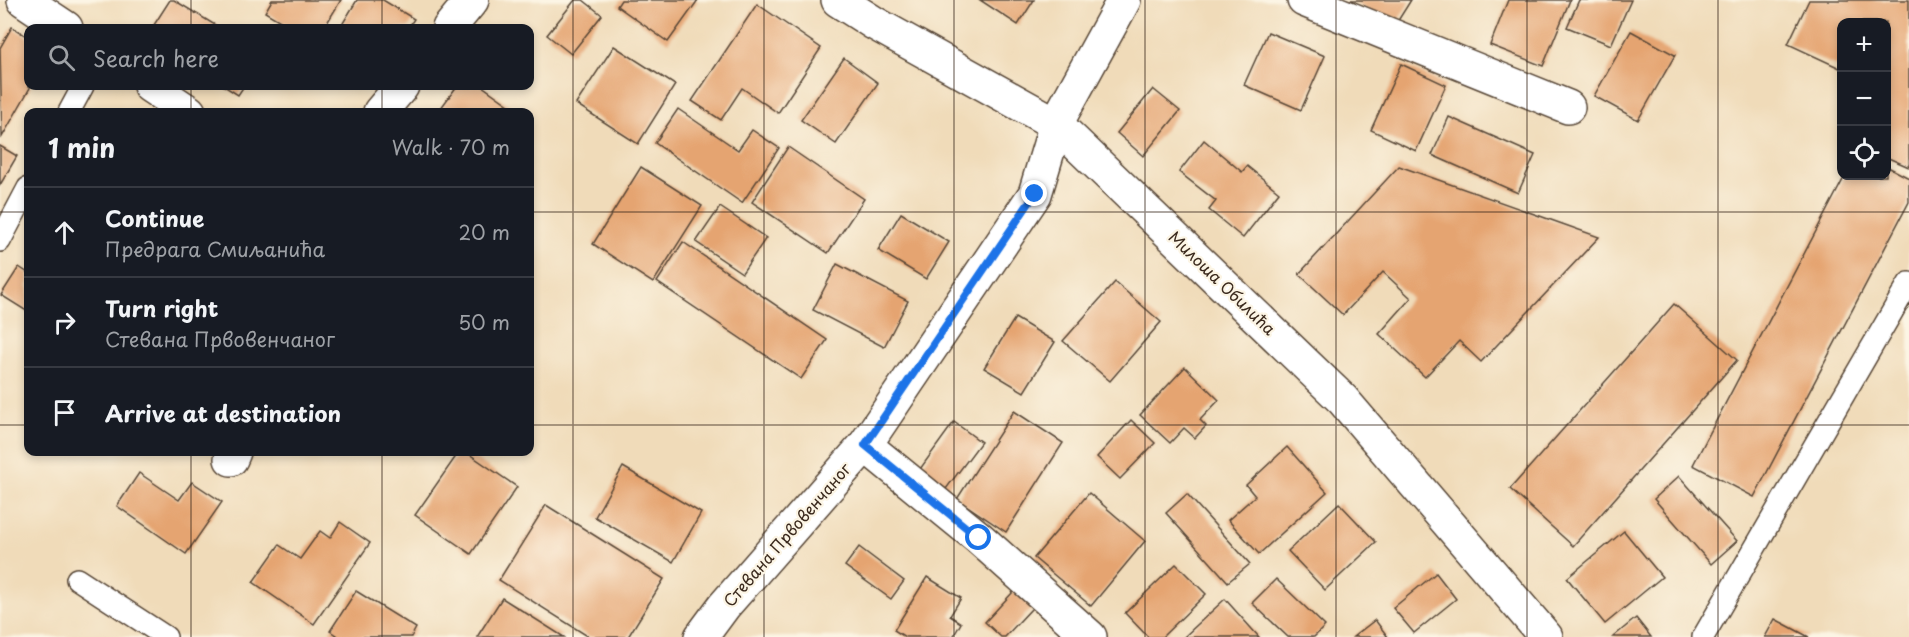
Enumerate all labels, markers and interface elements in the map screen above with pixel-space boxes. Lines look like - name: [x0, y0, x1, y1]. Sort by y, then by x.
- map controls: [1837, 18, 1891, 180]
- button: +: [1837, 18, 1891, 72]
- search box: [24, 24, 534, 90]
- icon: search: [45, 41, 78, 74]
- text: Search here: [93, 41, 219, 74]
- button: −: [1837, 72, 1891, 126]
- button: locate: [1837, 126, 1891, 180]
- text: 1 min: [48, 128, 115, 167]
- text: Walk · 70 m: [392, 132, 510, 162]
- route end: [1021, 180, 1047, 206]
- text: Continue: [105, 201, 204, 234]
- icon: ahead: [48, 216, 81, 249]
- text: 20 m: [458, 217, 510, 247]
- street label: Милоша Обилића: [1164, 225, 1282, 340]
- text: Предрага Смиљанића: [105, 234, 325, 264]
- text: Turn right: [105, 291, 218, 324]
- icon: right: [48, 306, 81, 339]
- text: 50 m: [458, 307, 510, 337]
- text: Стевана Првовенчаног: [105, 324, 335, 354]
- icon: arrive: [48, 396, 81, 429]
- text: Arrive at destination: [105, 396, 341, 429]
- street label: Стевана Првовенчаног: [717, 456, 856, 612]
- route start: [965, 524, 991, 550]

